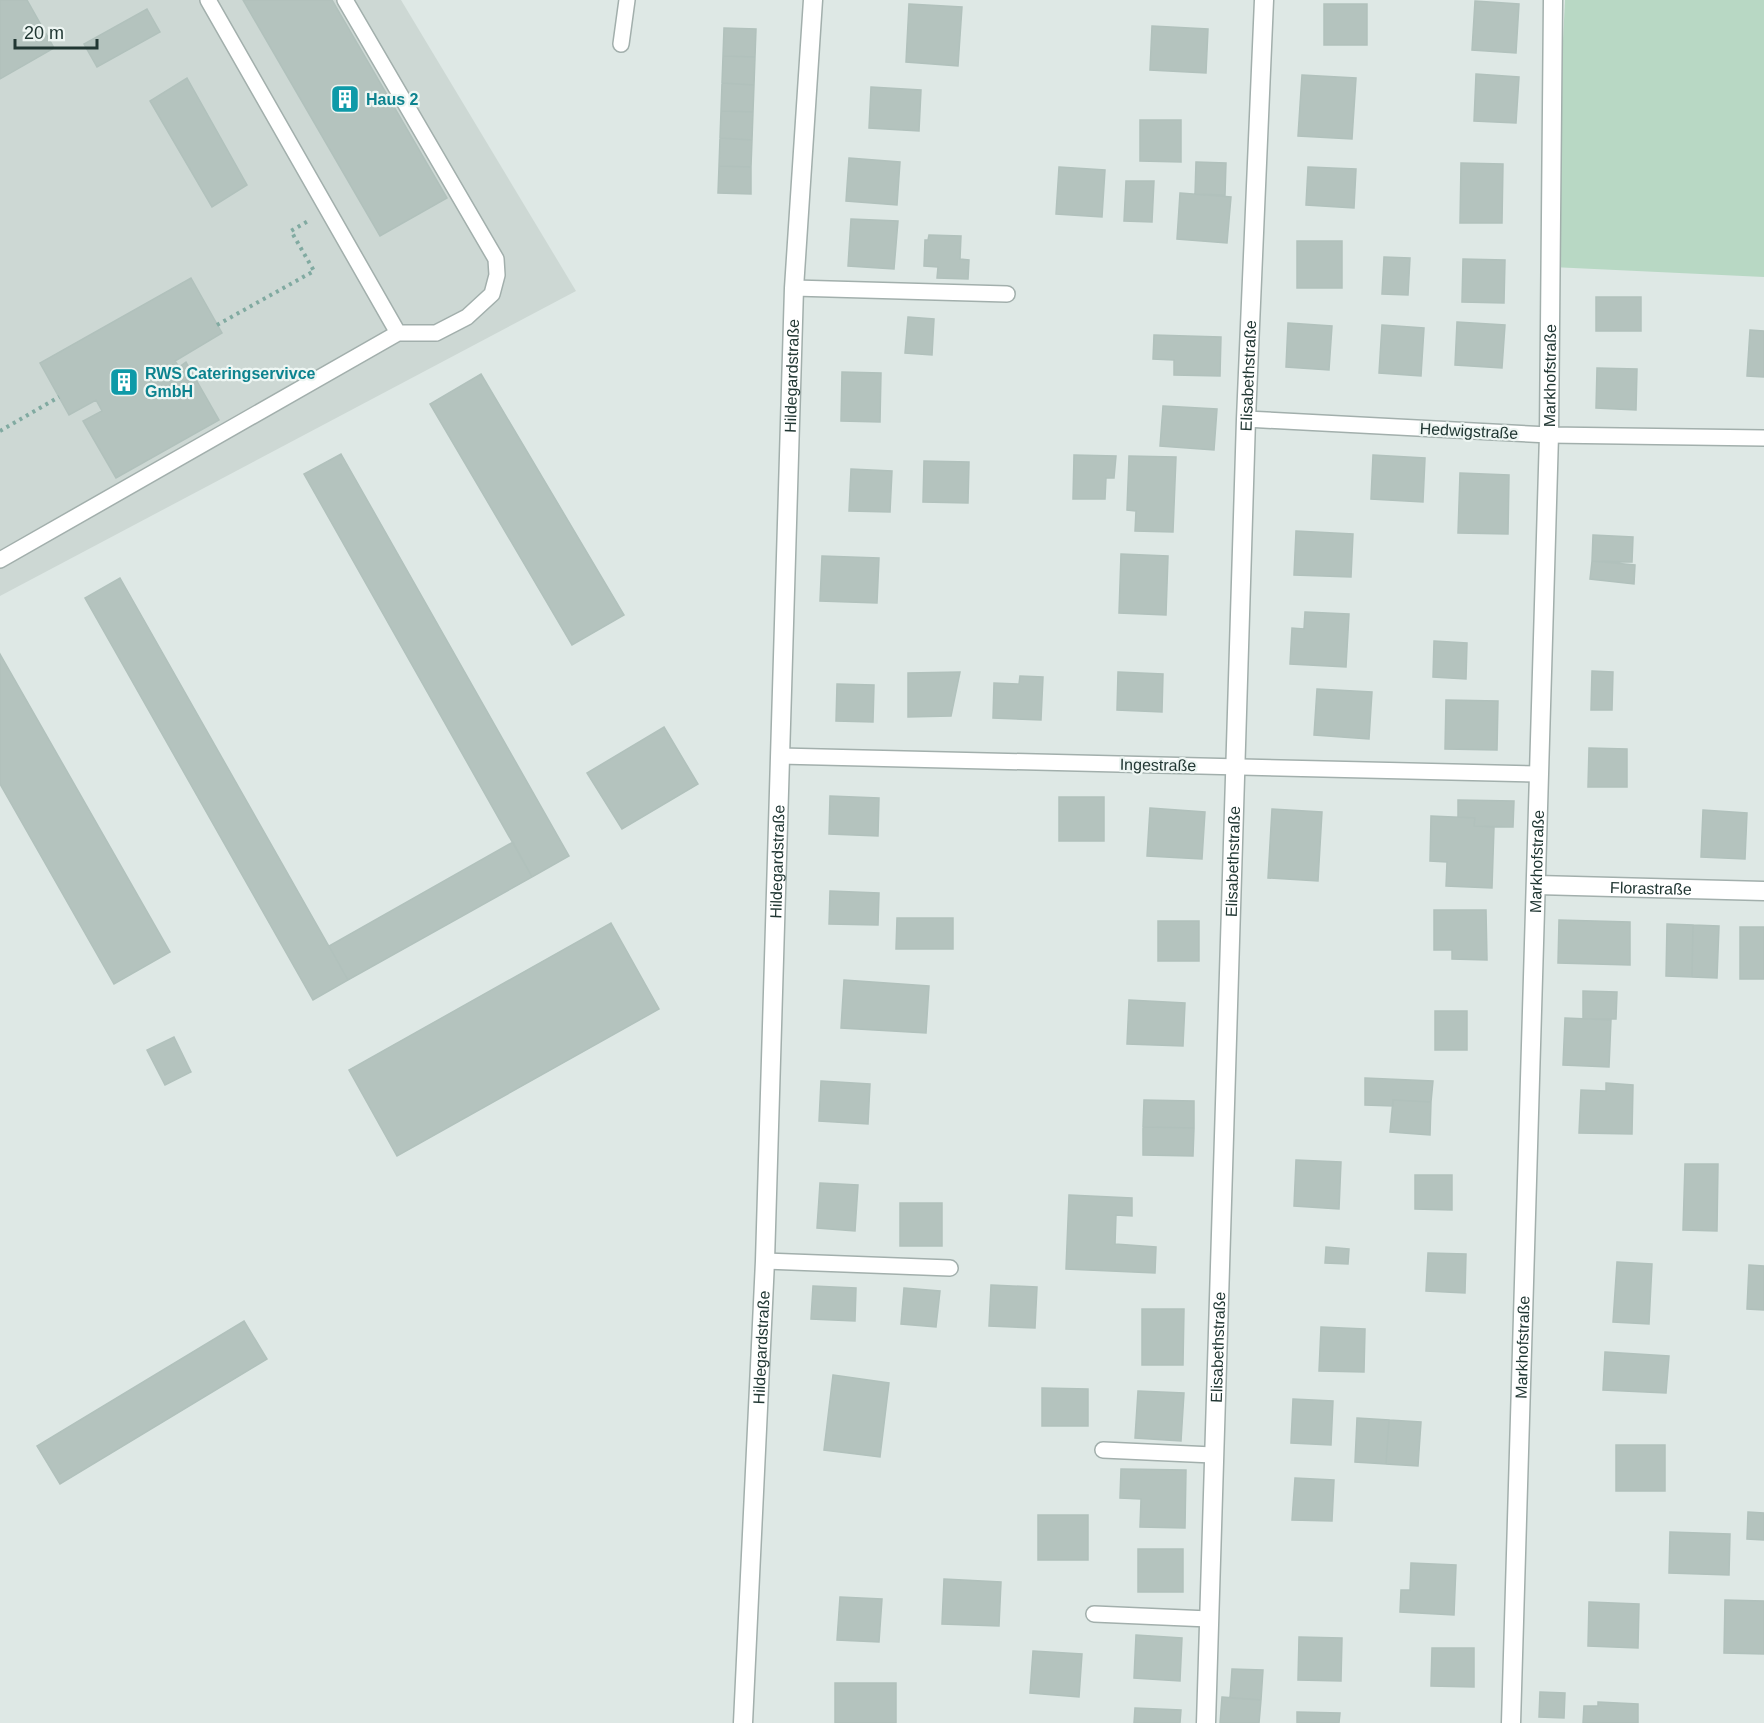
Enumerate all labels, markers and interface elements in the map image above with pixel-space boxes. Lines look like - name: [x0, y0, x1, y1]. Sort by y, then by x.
- scale bar: [15, 12, 98, 50]
- text: 20 m: [24, 23, 64, 43]
- building icon: Haus 2: [329, 83, 361, 115]
- place label: Haus 2: [366, 91, 419, 108]
- street label: Hildegardstraße: [781, 319, 802, 433]
- street label: Elisabethstraße: [1237, 320, 1259, 431]
- street label: Markhofstraße: [1541, 324, 1559, 427]
- place label: RWS Cateringservivce GmbH: [145, 365, 316, 400]
- building icon: RWS Cateringservivce GmbH: [108, 366, 140, 398]
- street label: Hedwigstraße: [1419, 420, 1519, 442]
- street label: Ingestraße: [1120, 756, 1196, 774]
- street label: Hildegardstraße: [767, 804, 787, 919]
- street label: Elisabethstraße: [1222, 805, 1243, 917]
- street label: Markhofstraße: [1526, 809, 1546, 913]
- street label: Florastraße: [1610, 878, 1692, 898]
- street label: Hildegardstraße: [750, 1290, 772, 1405]
- street label: Elisabethstraße: [1207, 1291, 1228, 1403]
- street label: Markhofstraße: [1512, 1295, 1532, 1399]

